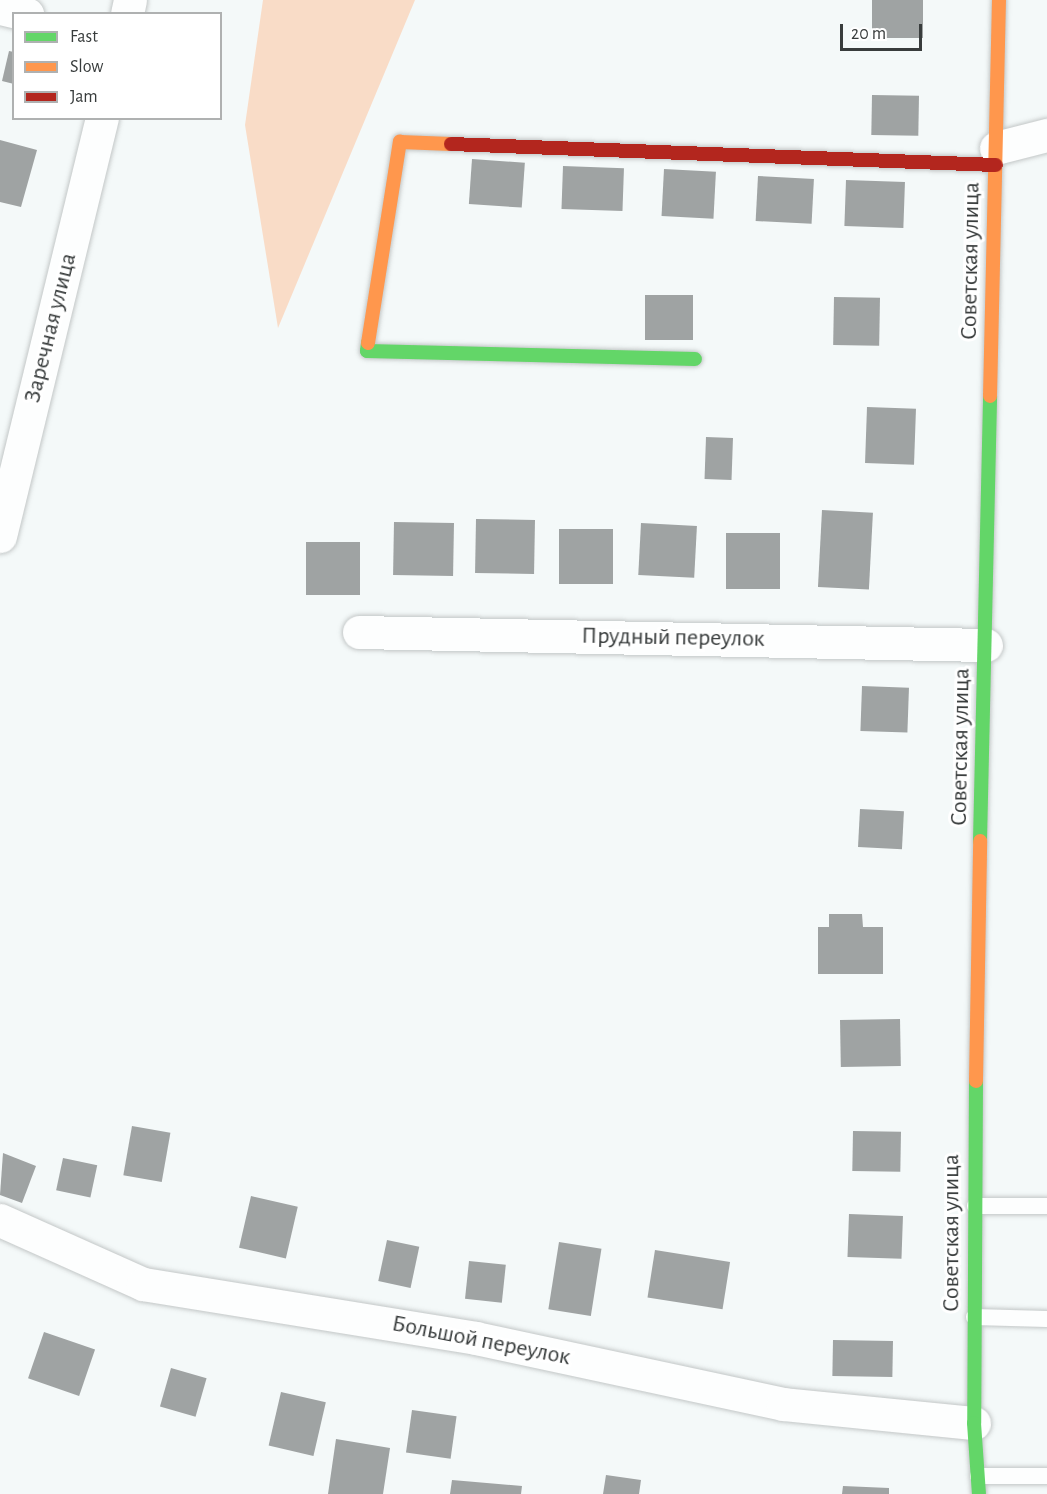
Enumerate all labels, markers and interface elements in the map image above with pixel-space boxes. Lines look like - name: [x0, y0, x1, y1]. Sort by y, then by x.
- legend: [12, 12, 222, 120]
- scale bar: [843, 12, 926, 50]
- text: 20 m: [851, 25, 886, 43]
- text: Fast: [70, 28, 98, 46]
- text: Slow: [70, 58, 103, 76]
- text: Jam: [70, 88, 98, 106]
- street label: Советская улица: [955, 182, 987, 340]
- street label: Заречная улица: [18, 250, 84, 406]
- street label: Прудный переулок: [581, 622, 765, 654]
- street label: Советская улица: [945, 668, 977, 826]
- street label: Советская улица: [938, 1154, 966, 1312]
- street label: Большой переулок: [389, 1310, 573, 1372]

